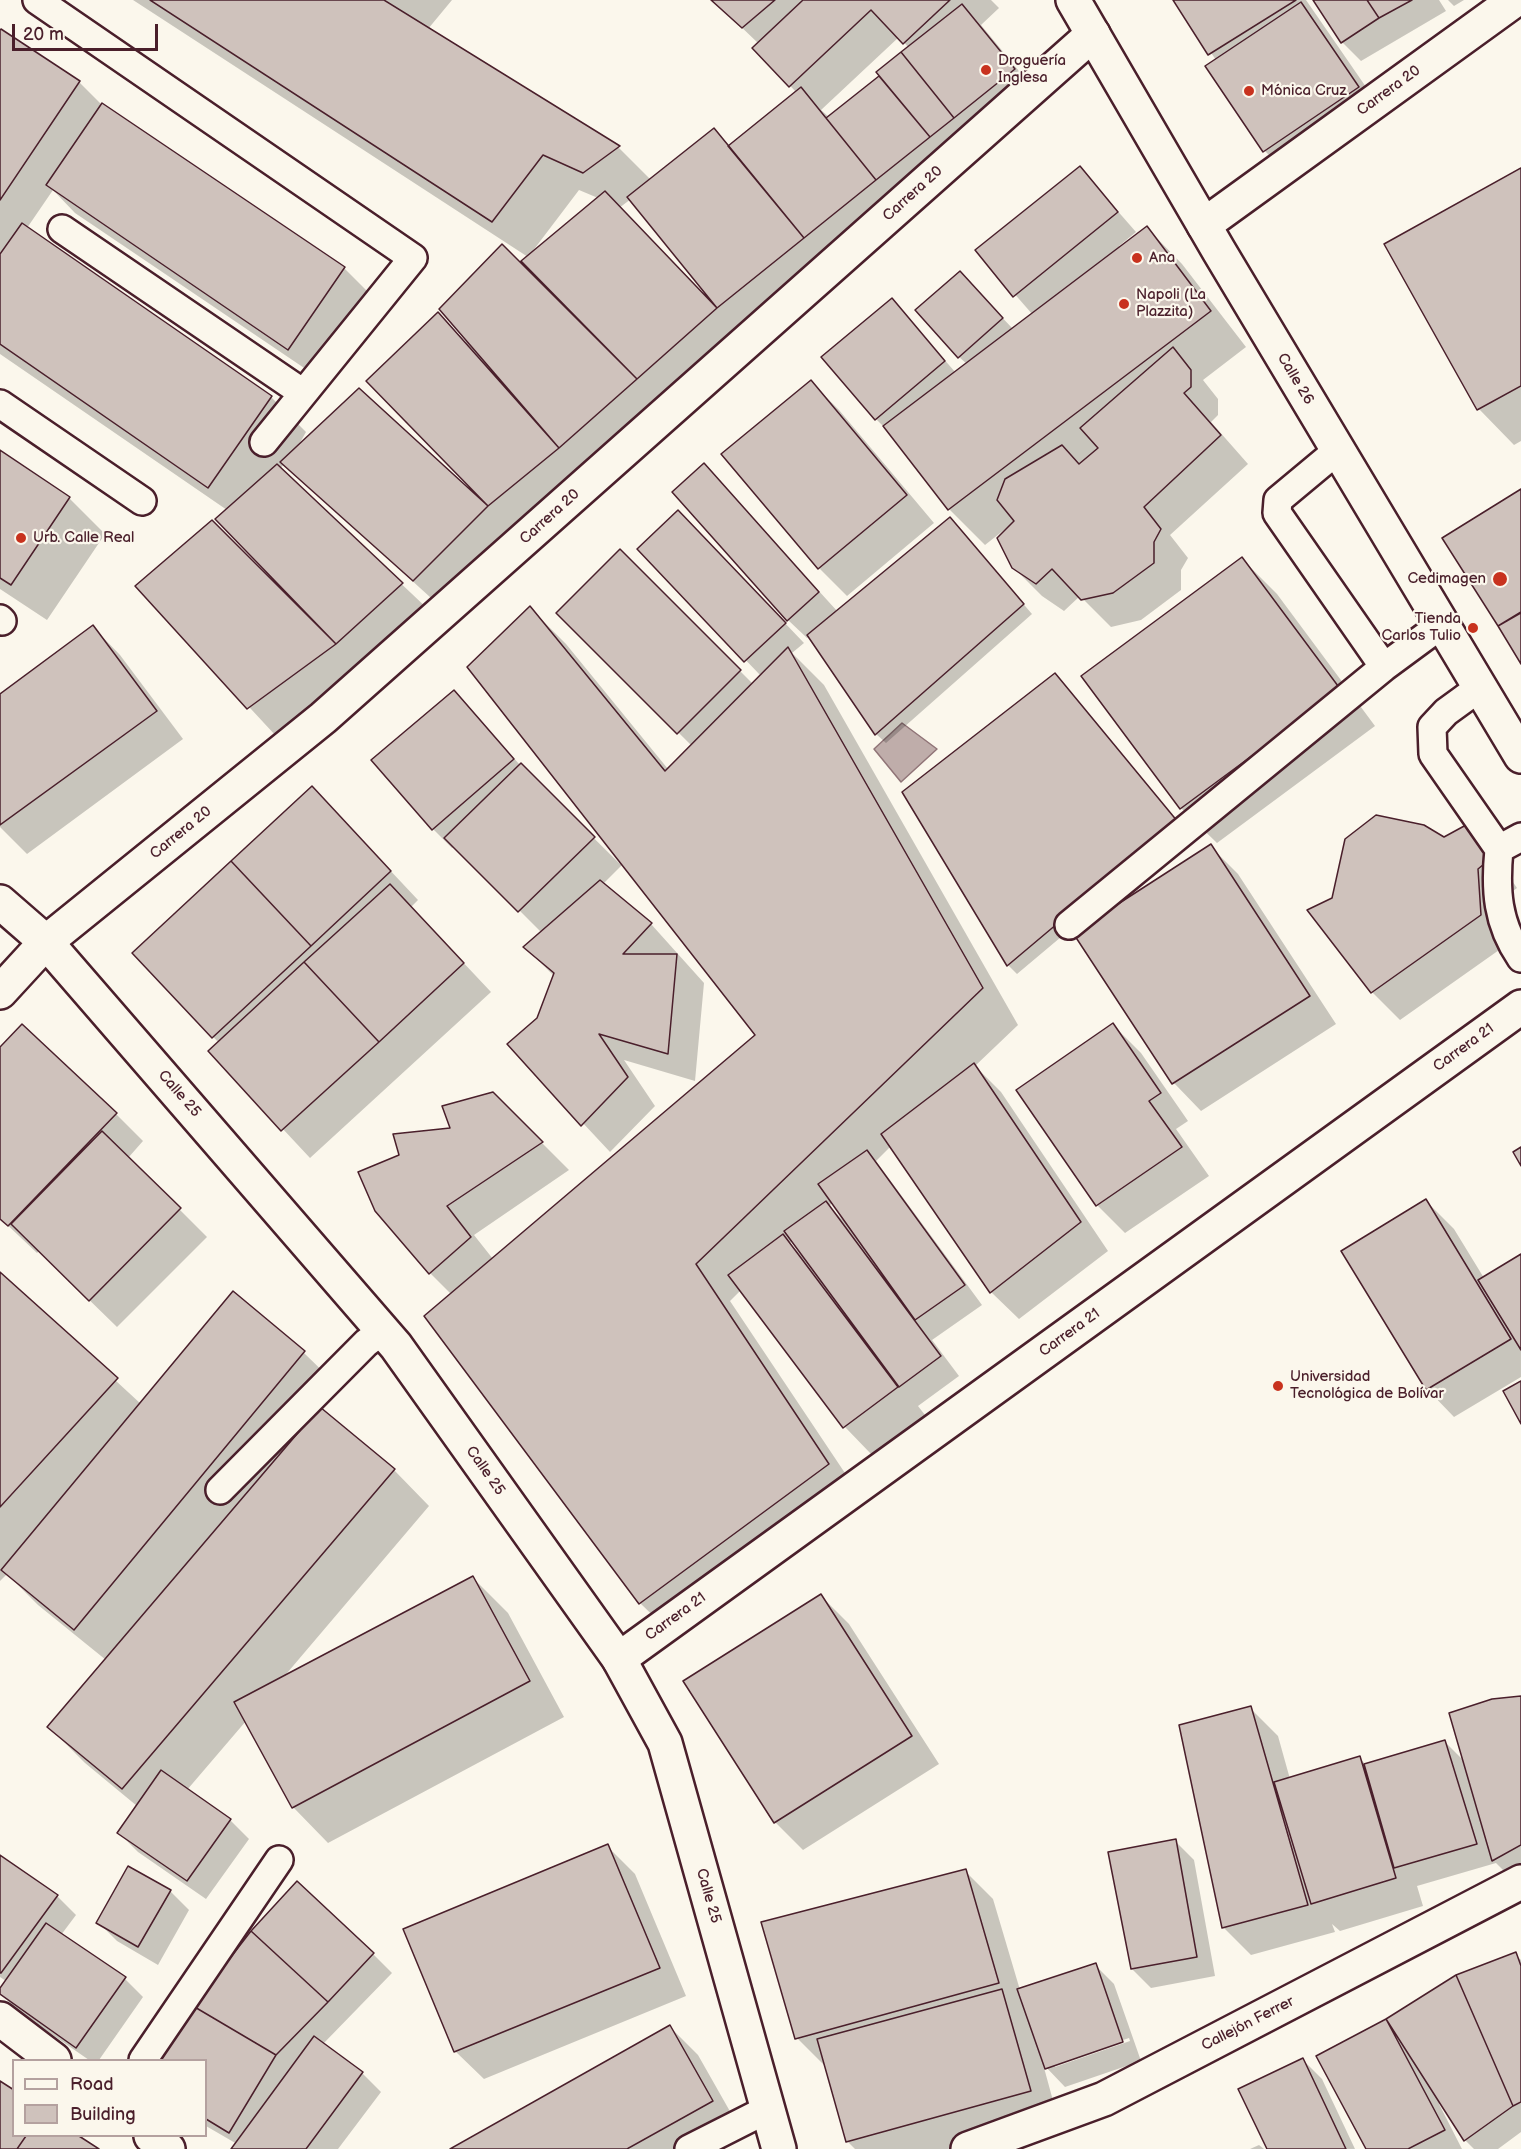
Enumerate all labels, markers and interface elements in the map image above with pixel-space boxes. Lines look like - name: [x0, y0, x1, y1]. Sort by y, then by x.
- scale bar: [15, 12, 160, 50]
- text: 20 m: [23, 24, 64, 45]
- place label: Droguería Inglesa: [998, 52, 1066, 87]
- street label: Carrera 20: [1354, 62, 1424, 120]
- marker: Droguería Inglesa: [979, 63, 993, 77]
- place label: Mónica Cruz: [1261, 82, 1347, 100]
- marker: Mónica Cruz: [1242, 84, 1256, 98]
- street label: Carrera 20: [880, 163, 946, 225]
- place label: Ana: [1149, 249, 1175, 267]
- marker: Ana: [1130, 251, 1144, 265]
- place label: Napoli (La Plazzita): [1136, 286, 1206, 321]
- marker: Napoli (La Plazzita): [1117, 297, 1131, 311]
- street label: Calle 26: [1273, 350, 1317, 408]
- street label: Carrera 20: [517, 486, 583, 548]
- place label: Urb. Calle Real: [33, 529, 134, 547]
- marker: Urb. Calle Real: [14, 531, 28, 545]
- place label: Cedimagen: [1407, 570, 1486, 588]
- marker: Cedimagen: [1491, 570, 1509, 588]
- place label: Tienda Carlos Tulio: [1382, 610, 1461, 645]
- marker: Tienda Carlos Tulio: [1466, 621, 1480, 635]
- street label: Carrera 20: [147, 803, 215, 863]
- street label: Carrera 21: [1430, 1020, 1498, 1076]
- street label: Calle 25: [154, 1067, 204, 1121]
- street label: Carrera 21: [1036, 1305, 1104, 1361]
- place label: Universidad Tecnológica de Bolívar: [1290, 1368, 1444, 1403]
- marker: Universidad Tecnológica de Bolívar: [1271, 1379, 1285, 1393]
- street label: Calle 25: [462, 1443, 508, 1499]
- street label: Carrera 21: [642, 1589, 710, 1645]
- street label: Calle 25: [692, 1867, 724, 1925]
- street label: Callejón Ferrer: [1199, 1993, 1297, 2055]
- legend: [12, 2059, 207, 2137]
- text: Road: [70, 2074, 114, 2095]
- text: Building: [70, 2104, 136, 2125]

